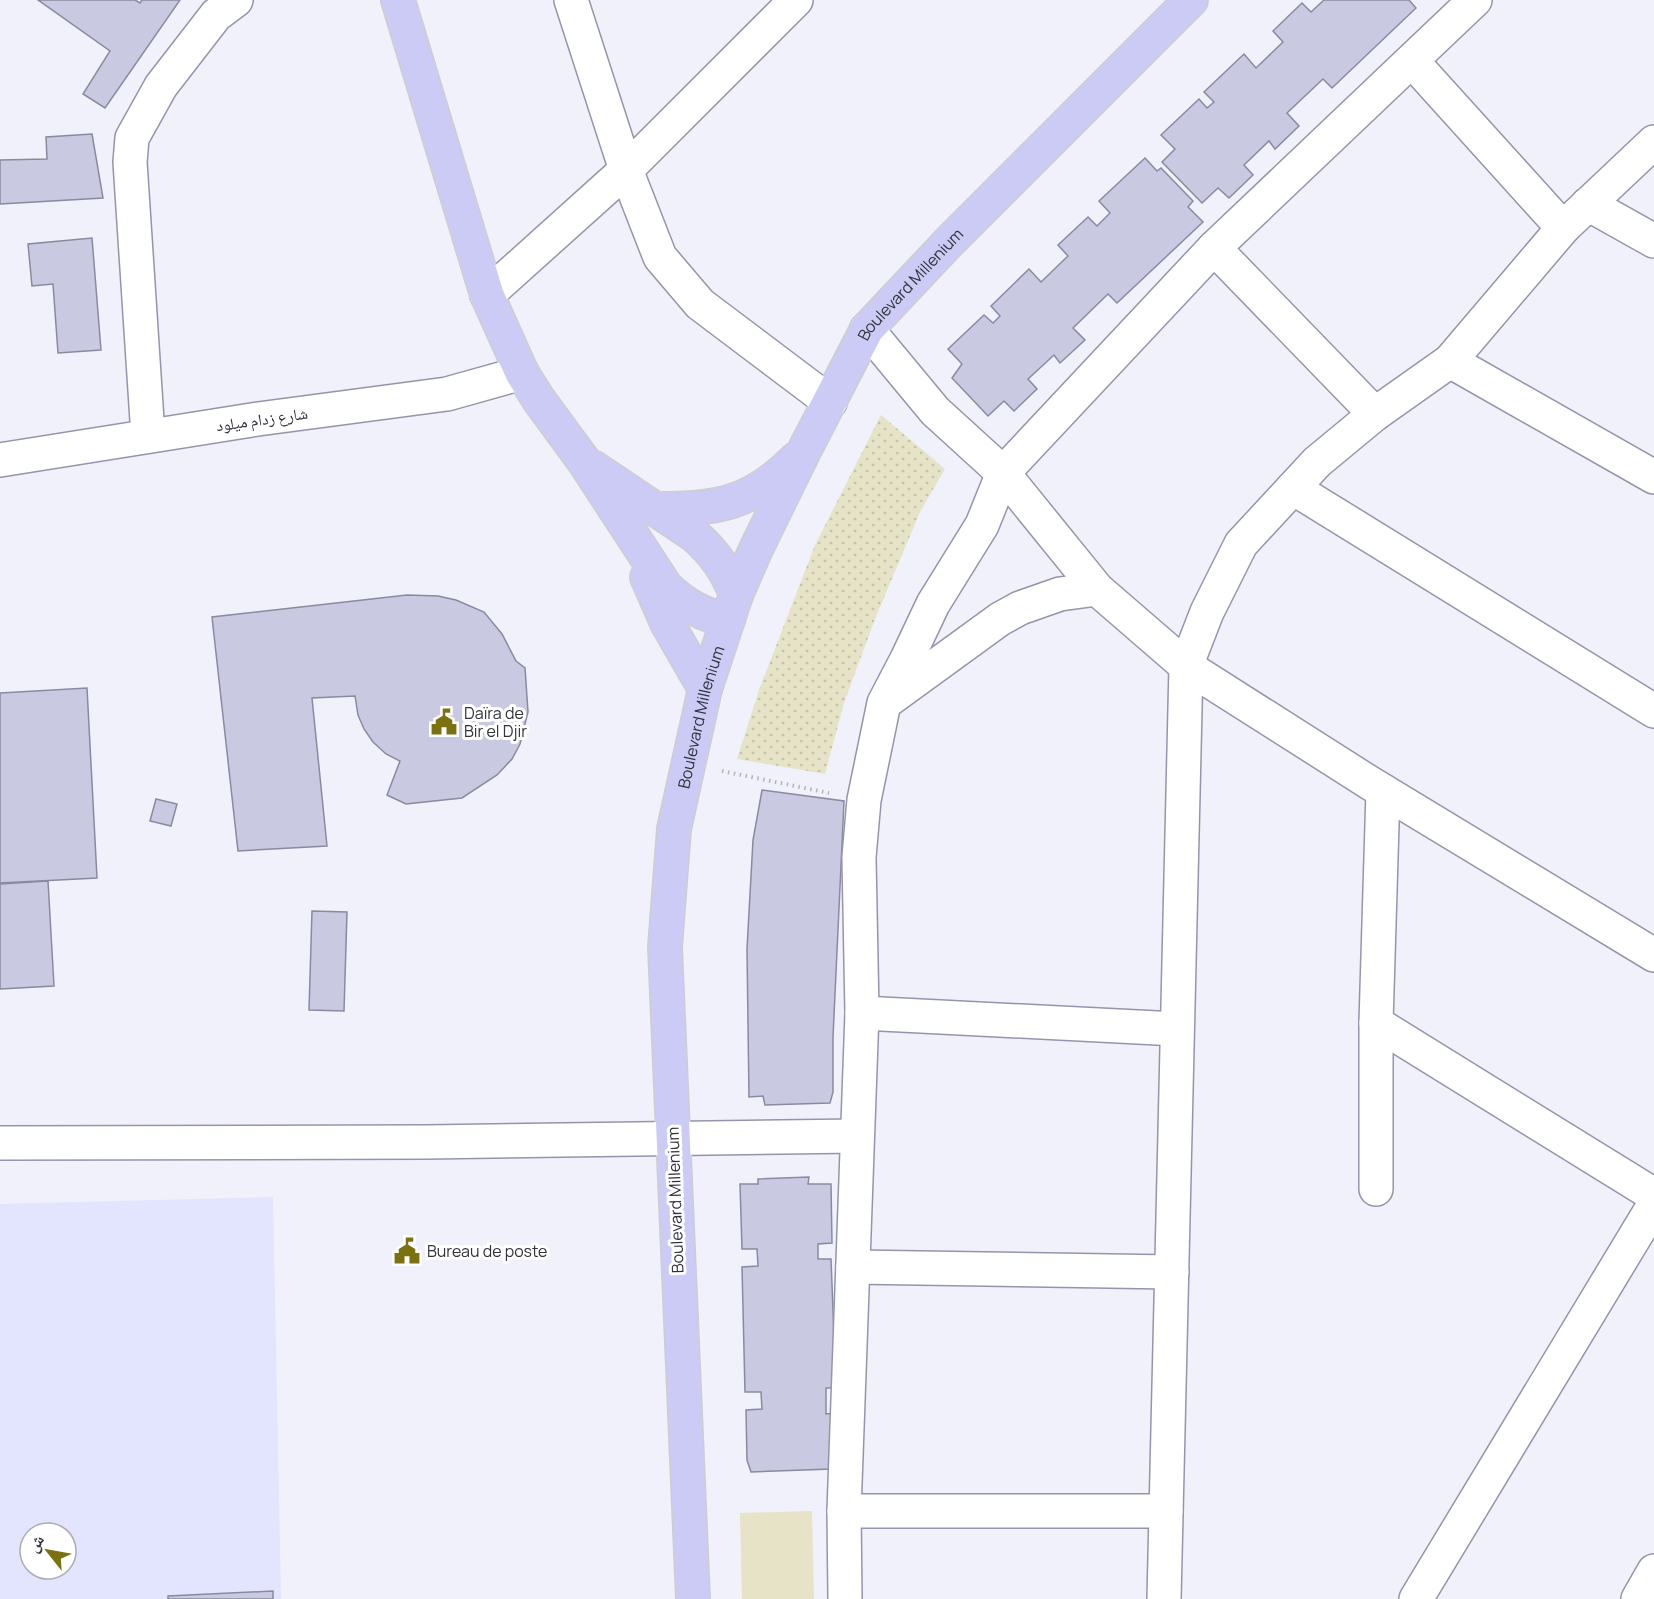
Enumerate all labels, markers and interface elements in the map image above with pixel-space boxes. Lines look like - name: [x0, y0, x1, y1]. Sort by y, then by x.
- street label: Boulevard Millenium: [852, 223, 968, 344]
- street label: شارع زدام ميلود: [215, 402, 309, 436]
- street label: Boulevard Millenium: [672, 643, 730, 791]
- place label: Daïra de Bir el Djir: [464, 702, 527, 742]
- public building icon: Daïra de Bir el Djir: [429, 707, 459, 737]
- street label: Boulevard Millenium: [661, 1126, 689, 1274]
- public building icon: Bureau de poste: [392, 1236, 422, 1266]
- place label: Bureau de poste: [427, 1240, 547, 1262]
- north arrow: [18, 1521, 78, 1581]
- text: ش: [21, 1530, 49, 1556]

